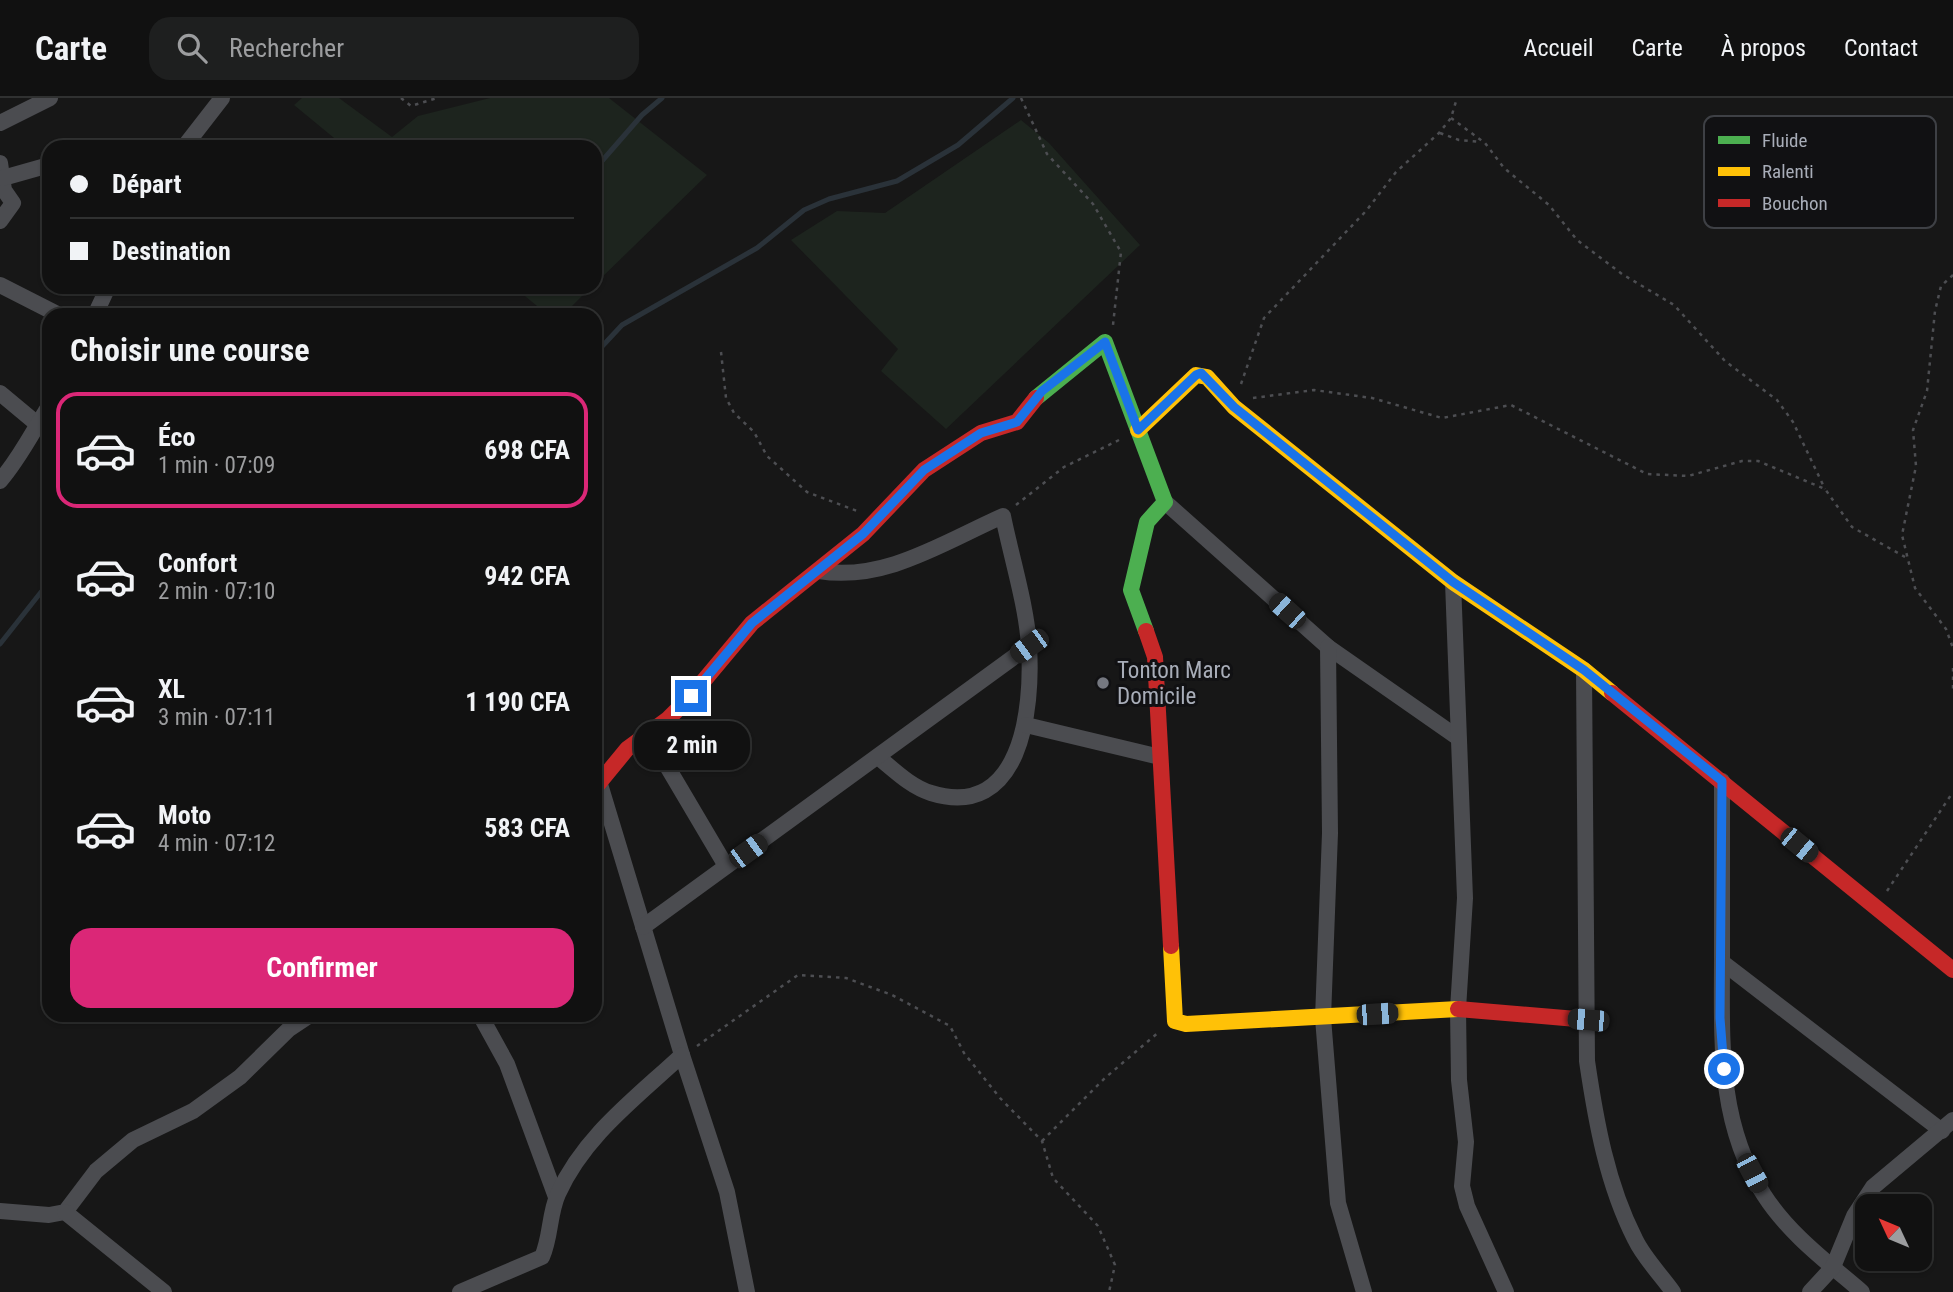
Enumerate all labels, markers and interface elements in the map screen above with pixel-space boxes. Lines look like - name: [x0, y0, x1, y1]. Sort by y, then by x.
- search box: [149, 17, 639, 80]
- text: Carte: [35, 29, 107, 68]
- icon: search: [173, 29, 211, 67]
- text: Rechercher: [229, 33, 344, 63]
- text: Accueil: [1524, 34, 1593, 62]
- text: Carte: [1631, 34, 1683, 62]
- text: À propos: [1721, 34, 1806, 62]
- text: Contact: [1844, 34, 1918, 62]
- legend: [1704, 116, 1936, 228]
- text: Fluide: [1762, 129, 1807, 152]
- text: Ralenti: [1762, 160, 1814, 183]
- text: Départ: [112, 169, 181, 199]
- text: Bouchon: [1762, 192, 1828, 215]
- text: Destination: [112, 236, 231, 266]
- text: Choisir une course: [70, 331, 310, 369]
- icon: car: [74, 419, 137, 482]
- text: Éco: [158, 422, 195, 452]
- text: 698 CFA: [484, 435, 570, 465]
- text: 1 min · 07:09: [158, 452, 275, 479]
- icon: car: [74, 545, 137, 608]
- text: Confort: [158, 548, 237, 578]
- text: 942 CFA: [484, 561, 570, 591]
- text: 2 min · 07:10: [158, 578, 275, 605]
- car: [1265, 589, 1310, 633]
- car: [1006, 625, 1053, 667]
- place label: Tonton Marc Domicile: [1117, 657, 1231, 710]
- icon: car: [74, 671, 137, 734]
- text: XL: [158, 674, 185, 704]
- marker: Tonton Marc Domicile: [1095, 675, 1111, 691]
- route end: [675, 680, 707, 712]
- text: 1 190 CFA: [465, 687, 570, 717]
- text: 3 min · 07:11: [158, 704, 275, 731]
- callout: 2 min: [633, 720, 749, 770]
- text: 2 min: [666, 732, 718, 759]
- icon: car: [74, 797, 137, 860]
- text: Moto: [158, 800, 211, 830]
- text: 583 CFA: [484, 813, 570, 843]
- car: [1777, 824, 1822, 866]
- text: 4 min · 07:12: [158, 830, 275, 857]
- car: [725, 830, 772, 872]
- button: Confirmer: [70, 928, 574, 1008]
- car: [1356, 1002, 1399, 1026]
- car: [1567, 1008, 1610, 1032]
- route start: [1708, 1053, 1740, 1085]
- car: [1733, 1150, 1772, 1196]
- north arrow: [1855, 1194, 1932, 1270]
- map controls: [1855, 1194, 1932, 1271]

